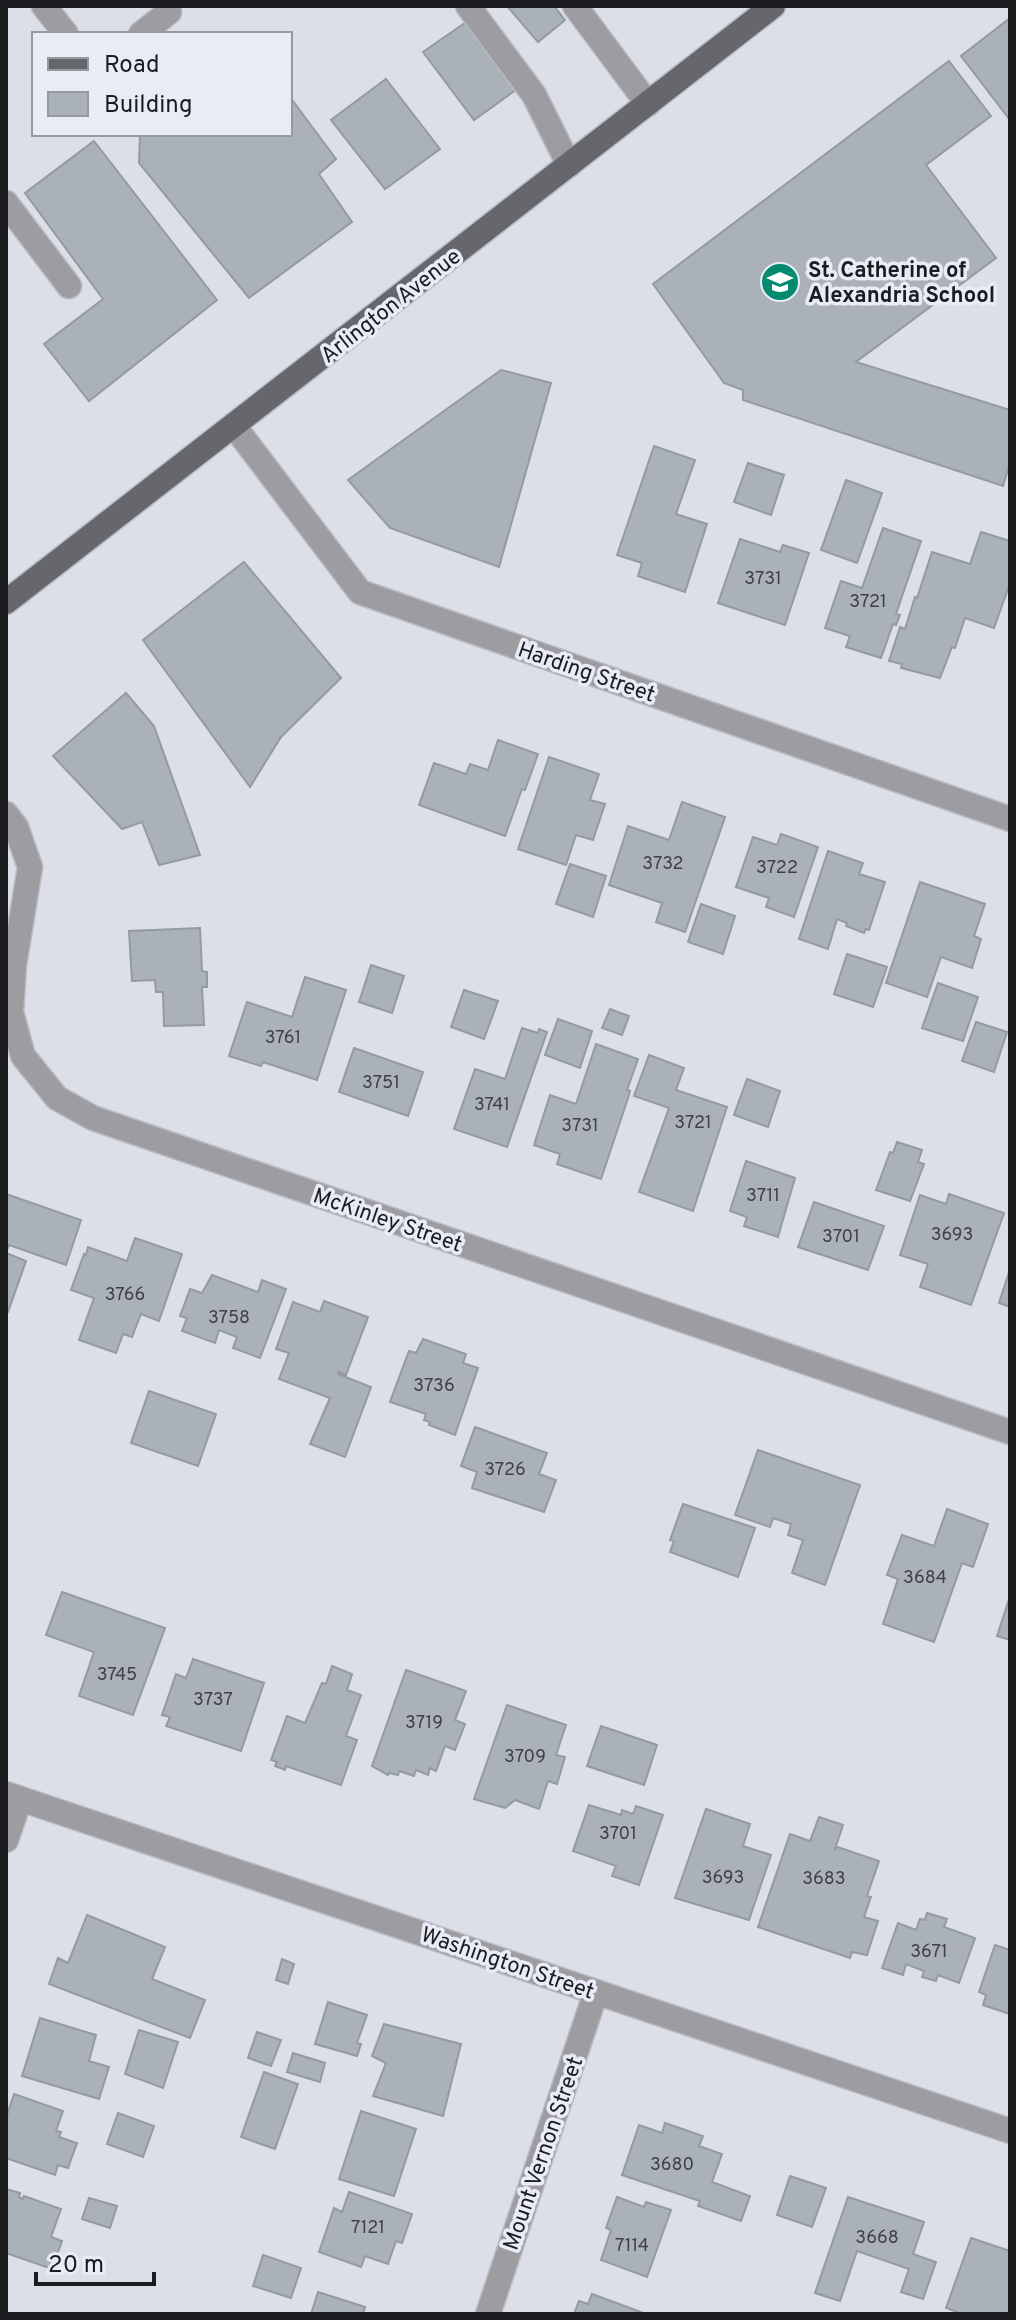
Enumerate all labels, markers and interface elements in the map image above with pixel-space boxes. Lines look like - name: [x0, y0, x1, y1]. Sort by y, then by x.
- legend: [32, 32, 292, 136]
- text: Road: [104, 51, 160, 81]
- text: Building: [104, 91, 193, 121]
- street label: Arlington Avenue: [316, 244, 467, 370]
- place label: St. Catherine of Alexandria School: [808, 258, 995, 310]
- school or university icon: St. Catherine of Alexandria School: [759, 261, 801, 303]
- house number: 3731: [744, 568, 782, 591]
- house number: 3721: [849, 591, 887, 614]
- street label: Harding Street: [514, 637, 658, 709]
- house number: 3732: [642, 853, 684, 876]
- house number: 3722: [756, 857, 798, 880]
- house number: 3761: [265, 1027, 301, 1050]
- house number: 3751: [362, 1072, 400, 1095]
- house number: 3741: [474, 1094, 510, 1117]
- house number: 3721: [674, 1112, 712, 1135]
- house number: 3731: [561, 1115, 599, 1138]
- street label: McKinley Street: [309, 1183, 465, 1259]
- house number: 3711: [746, 1185, 780, 1208]
- house number: 3693: [931, 1224, 973, 1247]
- house number: 3701: [822, 1226, 860, 1249]
- house number: 3766: [105, 1284, 145, 1307]
- house number: 3758: [208, 1307, 250, 1330]
- house number: 3736: [413, 1375, 455, 1398]
- house number: 3726: [484, 1459, 526, 1482]
- house number: 3684: [903, 1567, 947, 1590]
- house number: 3745: [97, 1664, 137, 1687]
- house number: 3737: [193, 1689, 233, 1712]
- house number: 3719: [405, 1712, 443, 1735]
- house number: 3709: [504, 1746, 546, 1769]
- house number: 3701: [599, 1823, 637, 1846]
- house number: 3693: [702, 1867, 744, 1890]
- house number: 3683: [802, 1868, 846, 1891]
- street label: Washington Street: [417, 1922, 597, 2007]
- house number: 3671: [910, 1941, 948, 1964]
- street label: Mount Vernon Street: [499, 2053, 590, 2254]
- house number: 3680: [650, 2154, 694, 2177]
- house number: 7121: [351, 2217, 385, 2240]
- house number: 3668: [855, 2227, 899, 2250]
- house number: 7114: [615, 2235, 649, 2258]
- scale bar: [36, 2236, 154, 2286]
- text: 20 m: [48, 2251, 104, 2281]

